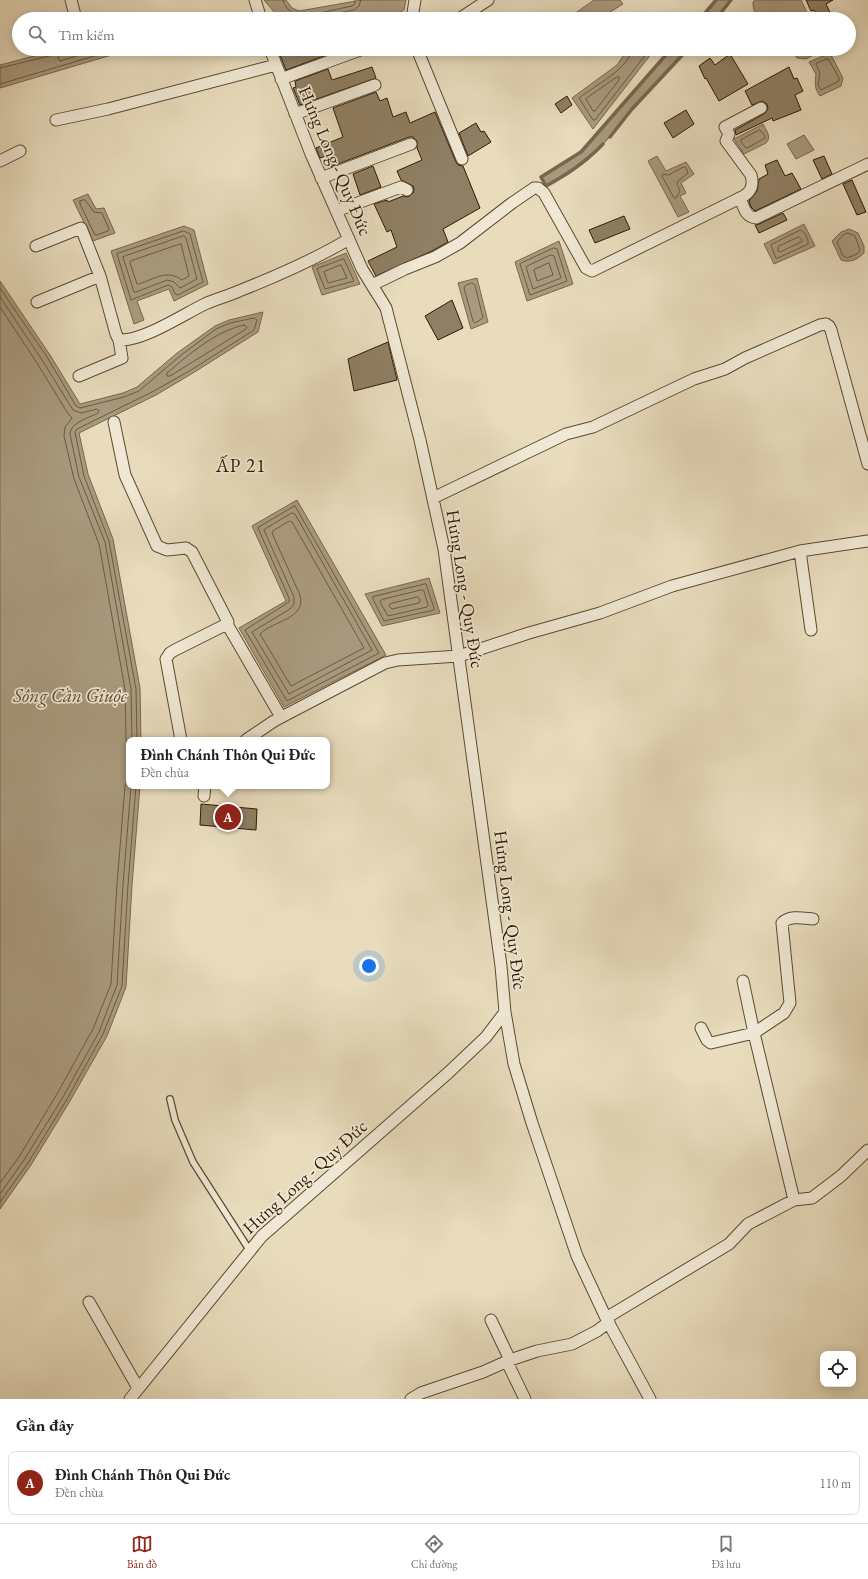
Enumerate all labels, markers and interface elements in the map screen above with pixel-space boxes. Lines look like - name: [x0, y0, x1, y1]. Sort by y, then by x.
- search box: [12, 12, 856, 56]
- icon: search: [26, 23, 48, 45]
- text: Tìm kiếm: [58, 25, 115, 44]
- street label: Hưng Long - Quy Đức: [294, 83, 377, 239]
- district label: ẤP 21: [215, 453, 266, 478]
- street label: Hưng Long - Quy Đức: [442, 508, 489, 670]
- water label: Sông Cần Giuộc: [12, 683, 128, 708]
- popup: [126, 737, 330, 789]
- text: Đình Chánh Thôn Qui Đức: [140, 745, 316, 764]
- text: Đền chùa: [140, 764, 189, 781]
- pin: A: [215, 802, 241, 832]
- street label: Hưng Long - Quy Đức: [489, 829, 532, 991]
- your location: [359, 956, 379, 976]
- street label: Hưng Long - Quy Đức: [237, 1114, 372, 1239]
- map controls: [820, 1351, 856, 1387]
- button: locate: [820, 1351, 856, 1387]
- text: Gần đây: [16, 1414, 74, 1436]
- text: Đình Chánh Thôn Qui Đức: [55, 1465, 230, 1484]
- text: A: [25, 1475, 35, 1492]
- text: 110 m: [820, 1475, 851, 1492]
- text: Đền chùa: [55, 1484, 103, 1501]
- tab: Bản đồ: [127, 1533, 157, 1571]
- tab: Chỉ đường: [411, 1533, 457, 1571]
- tab: Đã lưu: [711, 1533, 741, 1571]

